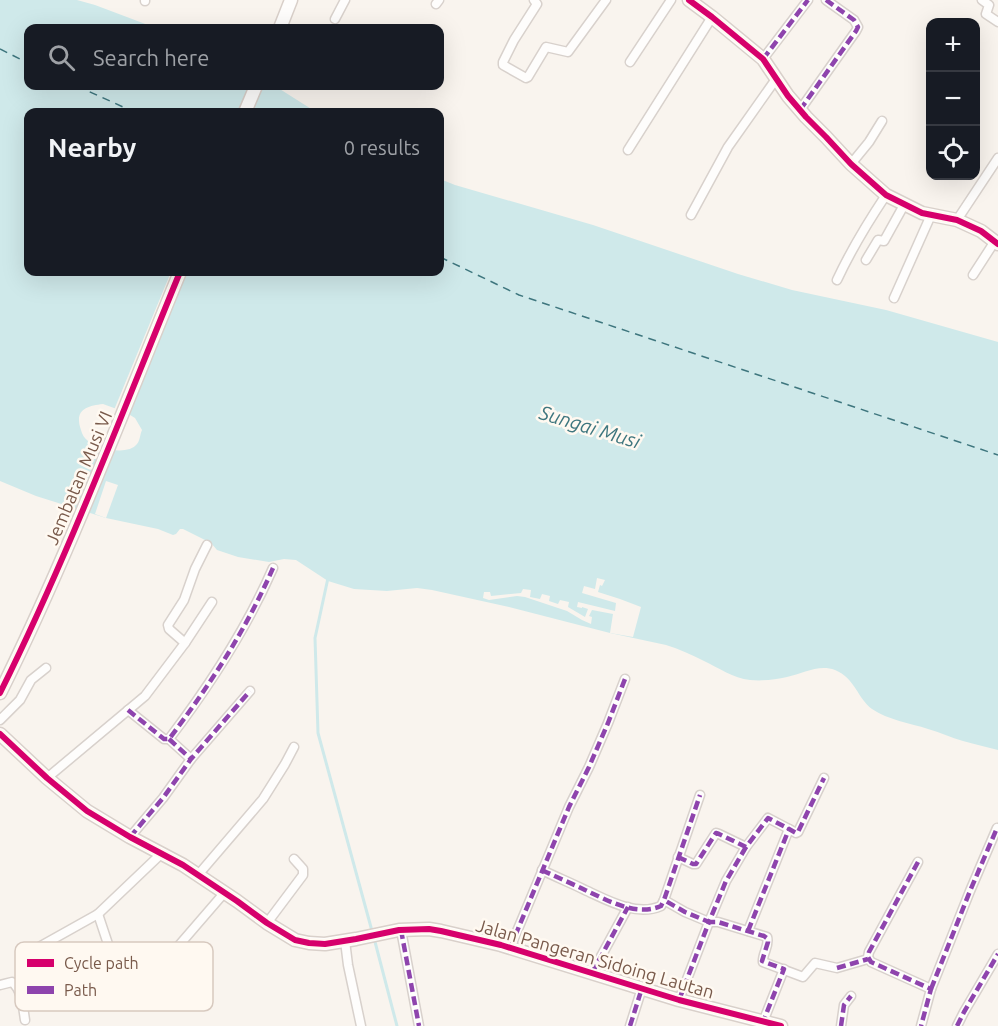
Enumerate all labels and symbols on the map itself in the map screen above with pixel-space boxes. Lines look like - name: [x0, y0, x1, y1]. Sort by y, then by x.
- water label: Sungai Musi: [536, 400, 644, 453]
- street label: Jembatan Musi VI: [41, 408, 115, 547]
- street label: Jalan Pangeran Sidoing Lautan: [474, 914, 717, 1002]
- legend: [15, 942, 213, 1011]
- text: Cycle path: [64, 954, 139, 972]
- text: Path: [64, 981, 97, 999]

